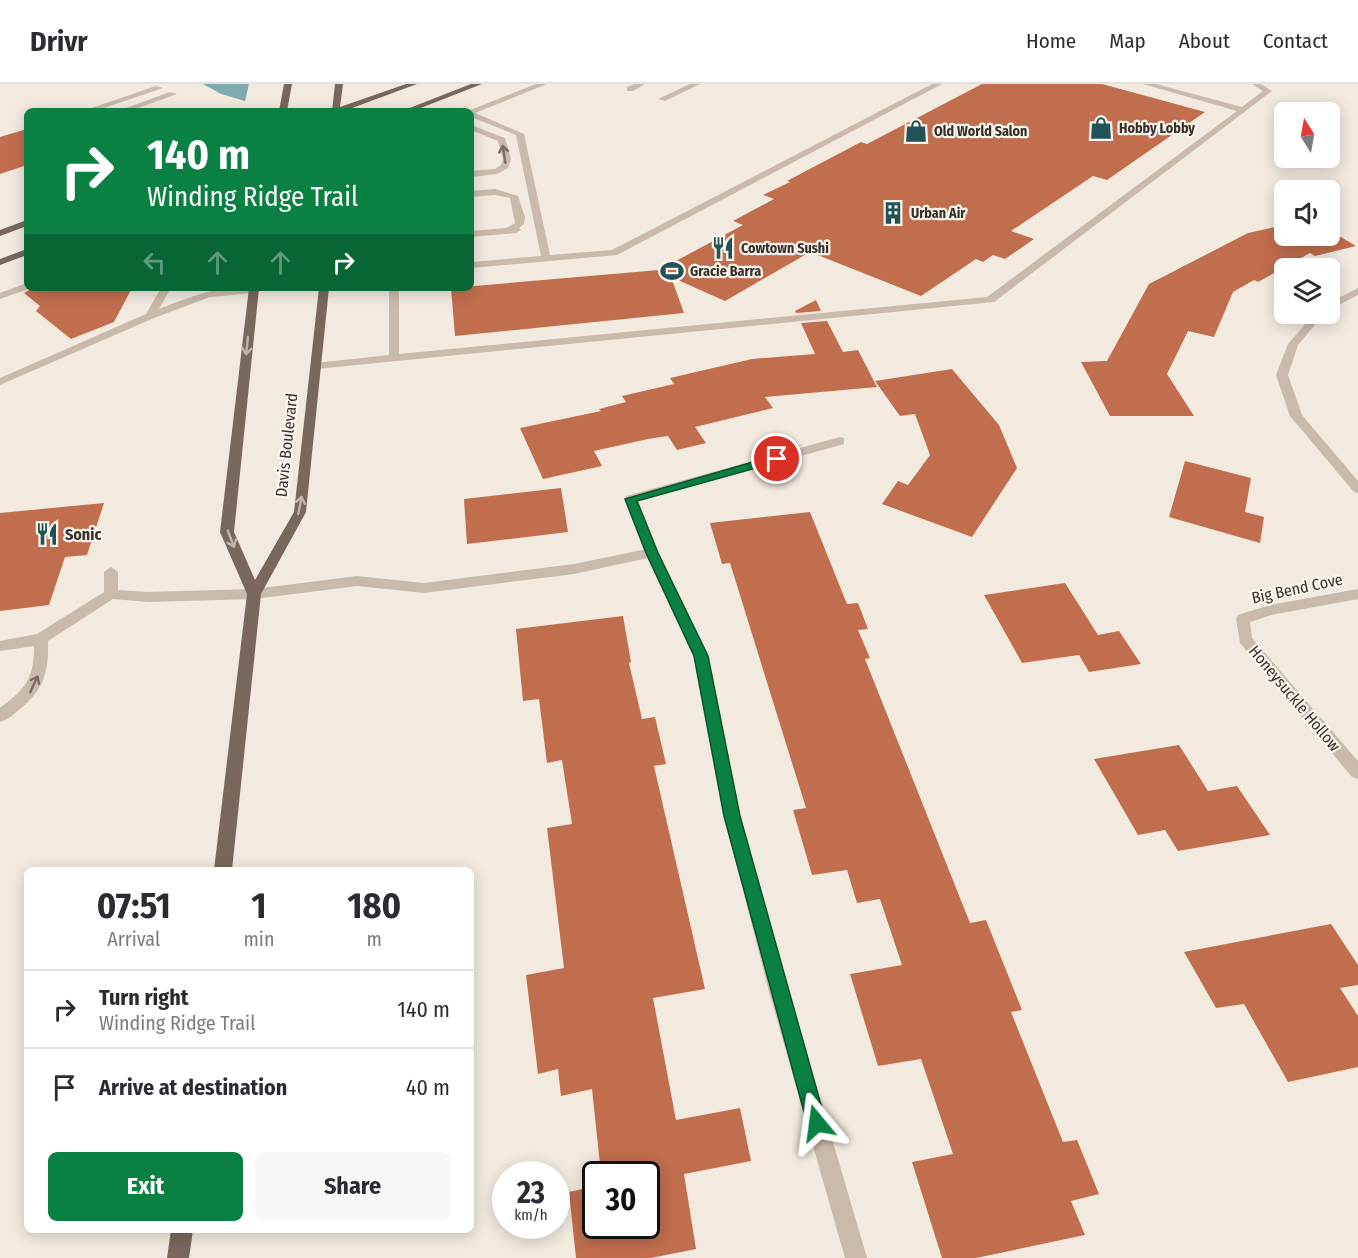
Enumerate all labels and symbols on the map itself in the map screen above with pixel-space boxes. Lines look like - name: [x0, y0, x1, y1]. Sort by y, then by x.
- north arrow: [1274, 102, 1340, 168]
- shop icon: Hobby Lobby: [1088, 115, 1114, 141]
- shop icon: Old World Salon: [903, 118, 929, 144]
- place label: Hobby Lobby: [1119, 120, 1195, 137]
- place label: Old World Salon: [934, 123, 1027, 140]
- one-way arrow: [499, 145, 510, 164]
- building icon: Urban Air: [880, 200, 906, 226]
- place label: Urban Air: [911, 205, 966, 222]
- restaurant icon: Cowtown Sushi: [710, 235, 736, 261]
- place label: Cowtown Sushi: [741, 240, 829, 257]
- sports icon: Gracie Barra: [659, 258, 685, 284]
- place label: Gracie Barra: [690, 263, 761, 280]
- one-way arrow: [241, 336, 252, 356]
- street label: Davis Boulevard: [272, 392, 301, 498]
- pin: [751, 433, 802, 484]
- one-way arrow: [295, 496, 306, 516]
- restaurant icon: Sonic: [34, 521, 60, 547]
- place label: Sonic: [65, 525, 101, 544]
- one-way arrow: [226, 530, 237, 548]
- street label: Big Bend Cove: [1250, 570, 1344, 607]
- street label: Honeysuckle Hollow: [1245, 642, 1345, 755]
- one-way arrow: [29, 676, 41, 694]
- position arrow: [785, 1091, 849, 1155]
- speed limit sign: 30: [582, 1161, 660, 1239]

